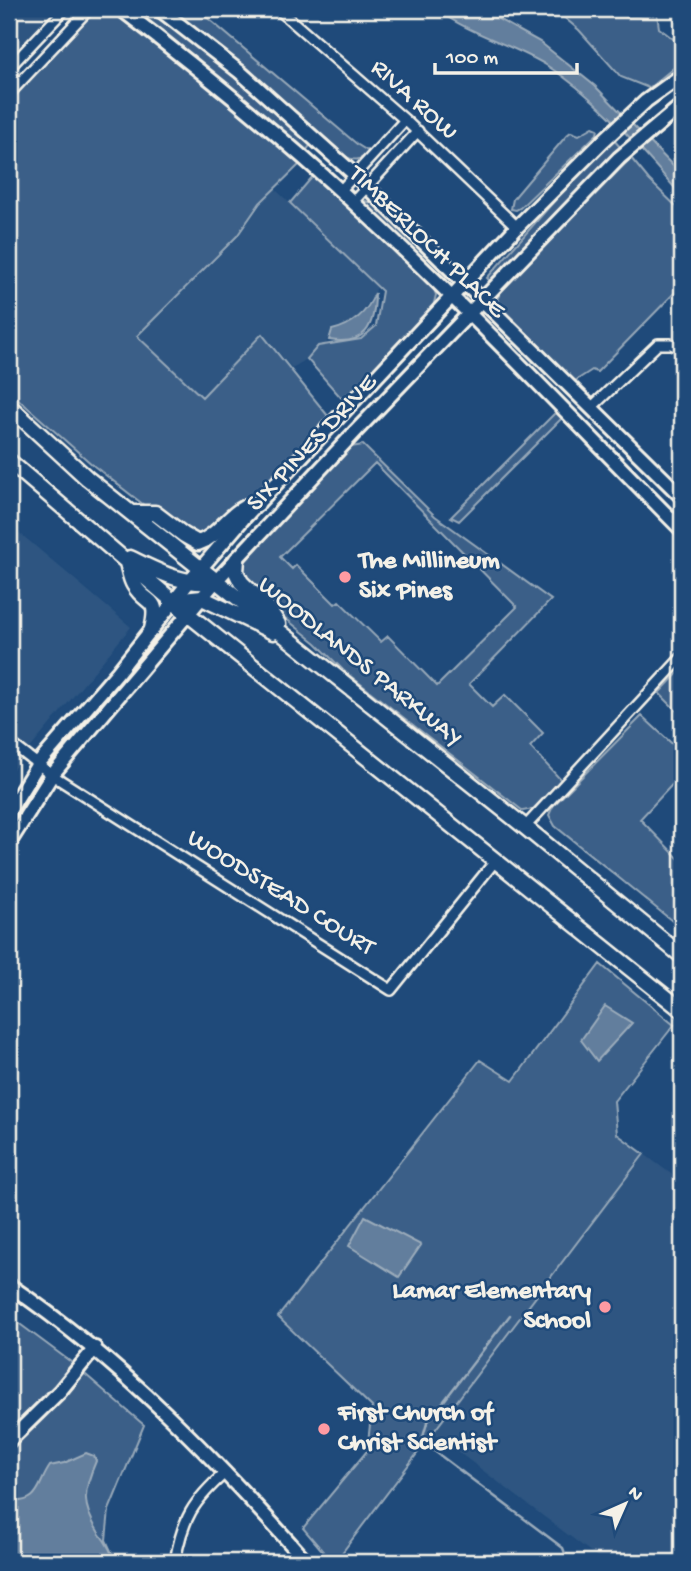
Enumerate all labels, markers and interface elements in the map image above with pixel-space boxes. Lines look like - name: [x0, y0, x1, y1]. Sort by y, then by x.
- scale bar: [435, 32, 577, 76]
- text: 100 m: [445, 47, 498, 72]
- street label: RIVA ROW: [363, 54, 463, 148]
- street label: TIMBERLOCH PLACE: [339, 159, 512, 327]
- street label: SIX PINES DRIVE: [241, 368, 385, 520]
- place label: The Millineum Six Pines: [357, 547, 500, 608]
- marker: The Millineum Six Pines: [337, 569, 353, 585]
- street label: WOODLANDS PARKWAY: [250, 571, 468, 755]
- street label: WOODSTEAD COURT: [180, 824, 380, 965]
- place label: Lamar Elementary School: [392, 1277, 591, 1338]
- marker: Lamar Elementary School: [597, 1299, 613, 1315]
- place label: First Church of Christ Scientist: [337, 1399, 498, 1460]
- marker: First Church of Christ Scientist: [316, 1421, 332, 1437]
- north arrow: [590, 1470, 660, 1540]
- text: N: [622, 1482, 647, 1507]

